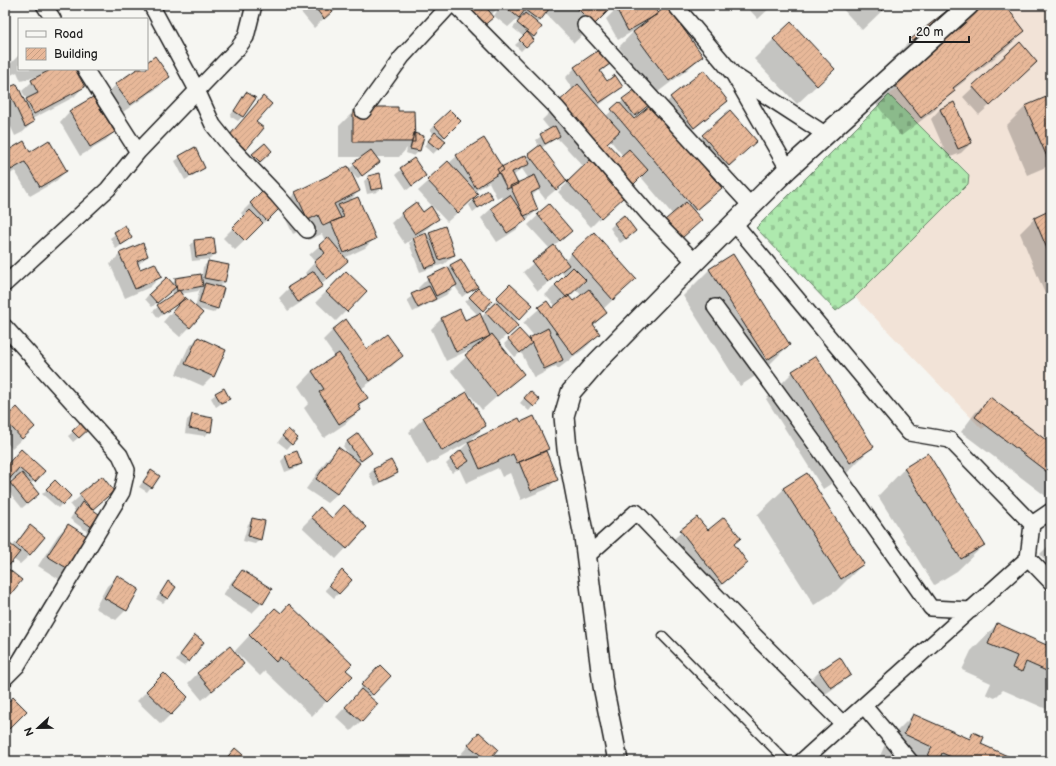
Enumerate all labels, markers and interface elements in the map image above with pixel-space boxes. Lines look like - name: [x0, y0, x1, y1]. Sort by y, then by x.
- legend: [18, 18, 148, 70]
- scale bar: [910, 18, 969, 44]
- text: 20 m: [916, 25, 943, 40]
- text: Road: [54, 27, 83, 42]
- text: Building: [54, 47, 98, 62]
- north arrow: [18, 708, 58, 748]
- text: N: [22, 725, 37, 738]

